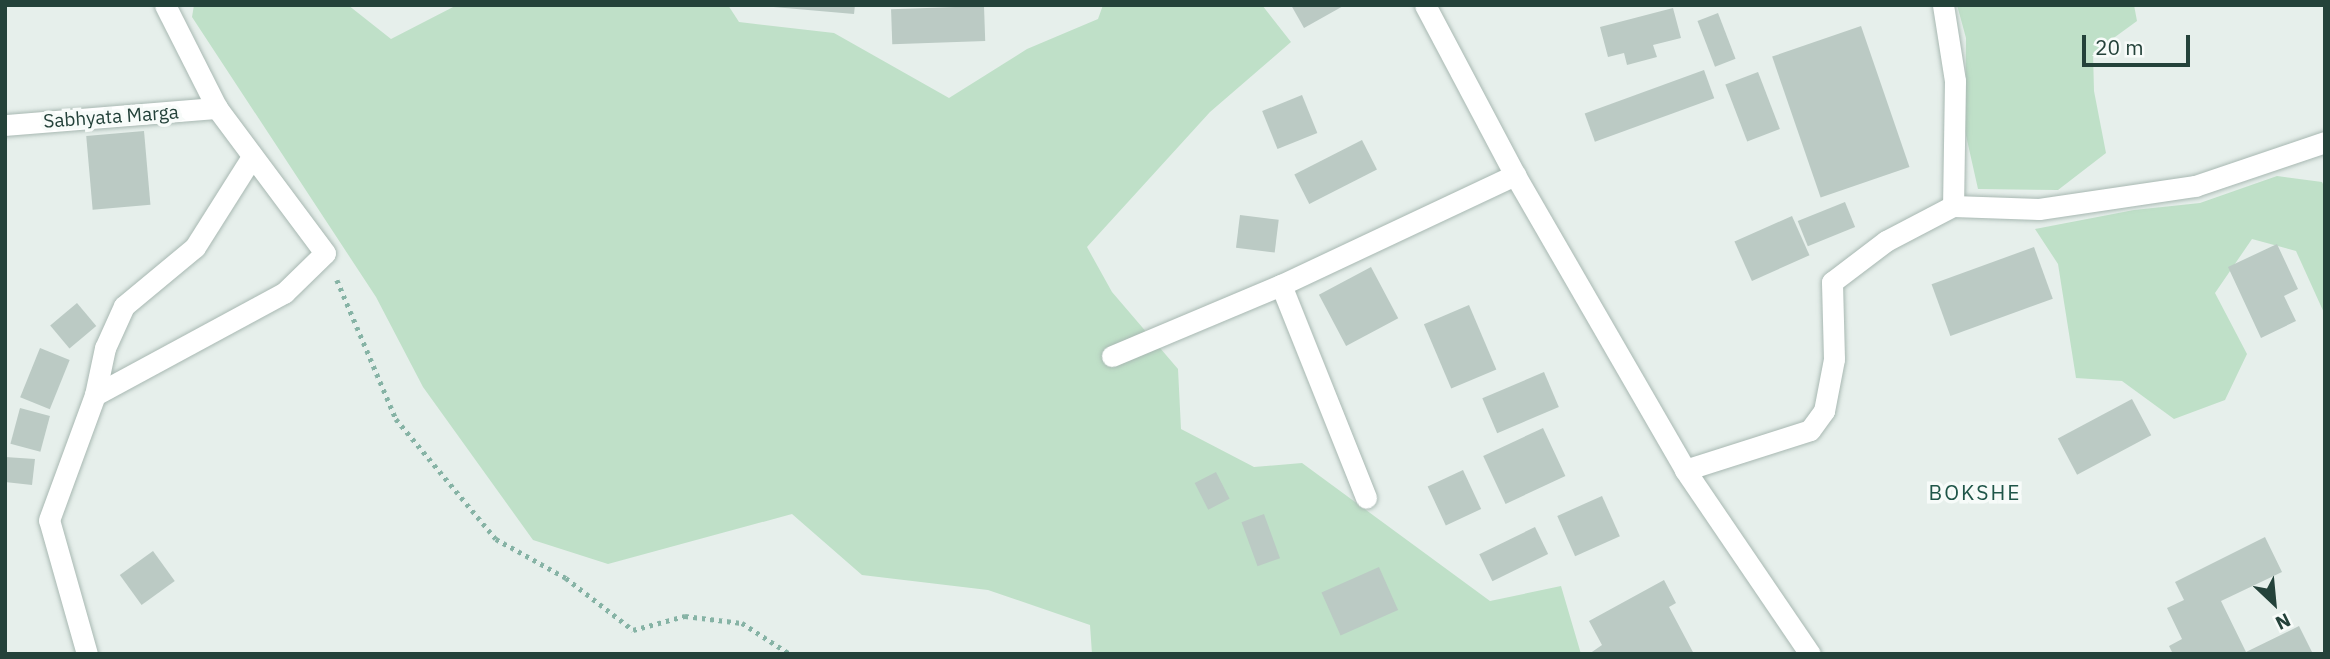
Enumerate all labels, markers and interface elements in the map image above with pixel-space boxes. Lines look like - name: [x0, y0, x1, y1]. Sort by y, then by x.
- scale bar: [2085, 21, 2194, 65]
- text: 20 m: [2095, 33, 2144, 61]
- street label: Sabhyata Marga: [43, 101, 179, 133]
- district label: BOKSHE: [1929, 479, 2021, 505]
- north arrow: [2239, 568, 2309, 638]
- text: N: [2272, 608, 2295, 636]

